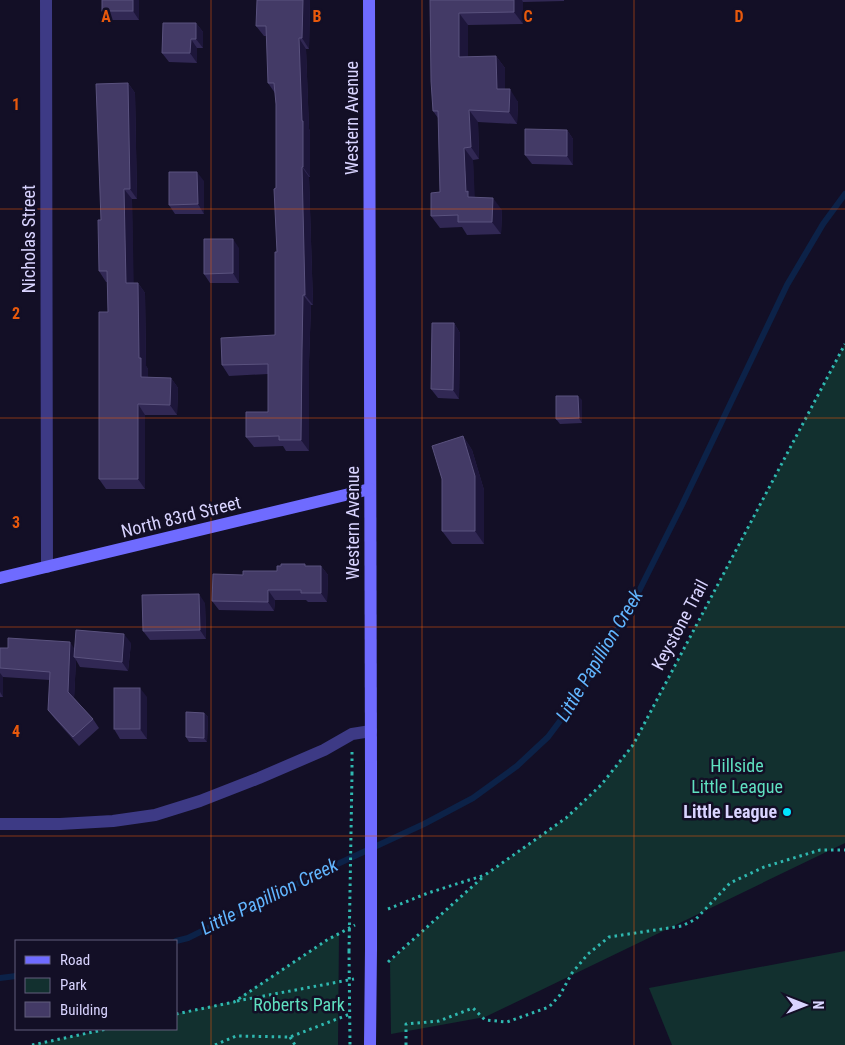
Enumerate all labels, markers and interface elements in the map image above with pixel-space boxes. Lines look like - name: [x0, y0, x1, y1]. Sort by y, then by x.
- text: A: [101, 7, 111, 26]
- text: B: [313, 7, 322, 26]
- text: C: [523, 7, 533, 26]
- text: D: [734, 7, 744, 26]
- street label: Western Avenue: [341, 61, 362, 175]
- text: 1: [12, 95, 20, 114]
- street label: Nicholas Street: [18, 185, 39, 293]
- text: 2: [12, 304, 20, 323]
- street label: Western Avenue: [342, 466, 363, 580]
- street label: North 83rd Street: [119, 491, 243, 542]
- text: 3: [12, 513, 20, 532]
- street label: Keystone Trail: [647, 576, 712, 674]
- water label: Little Papillion Creek: [551, 584, 648, 725]
- text: 4: [12, 722, 20, 741]
- park label: Hillside Little League: [691, 755, 783, 797]
- place label: Little League: [683, 801, 777, 822]
- marker: Little League: [781, 806, 793, 818]
- water label: Little Papillion Creek: [197, 853, 342, 940]
- legend: [15, 940, 178, 1030]
- text: Road: [60, 951, 90, 969]
- text: Park: [60, 976, 87, 994]
- north arrow: [780, 980, 830, 1030]
- park label: Roberts Park: [253, 994, 345, 1015]
- text: Building: [60, 1001, 108, 1019]
- text: N: [810, 1001, 826, 1009]

